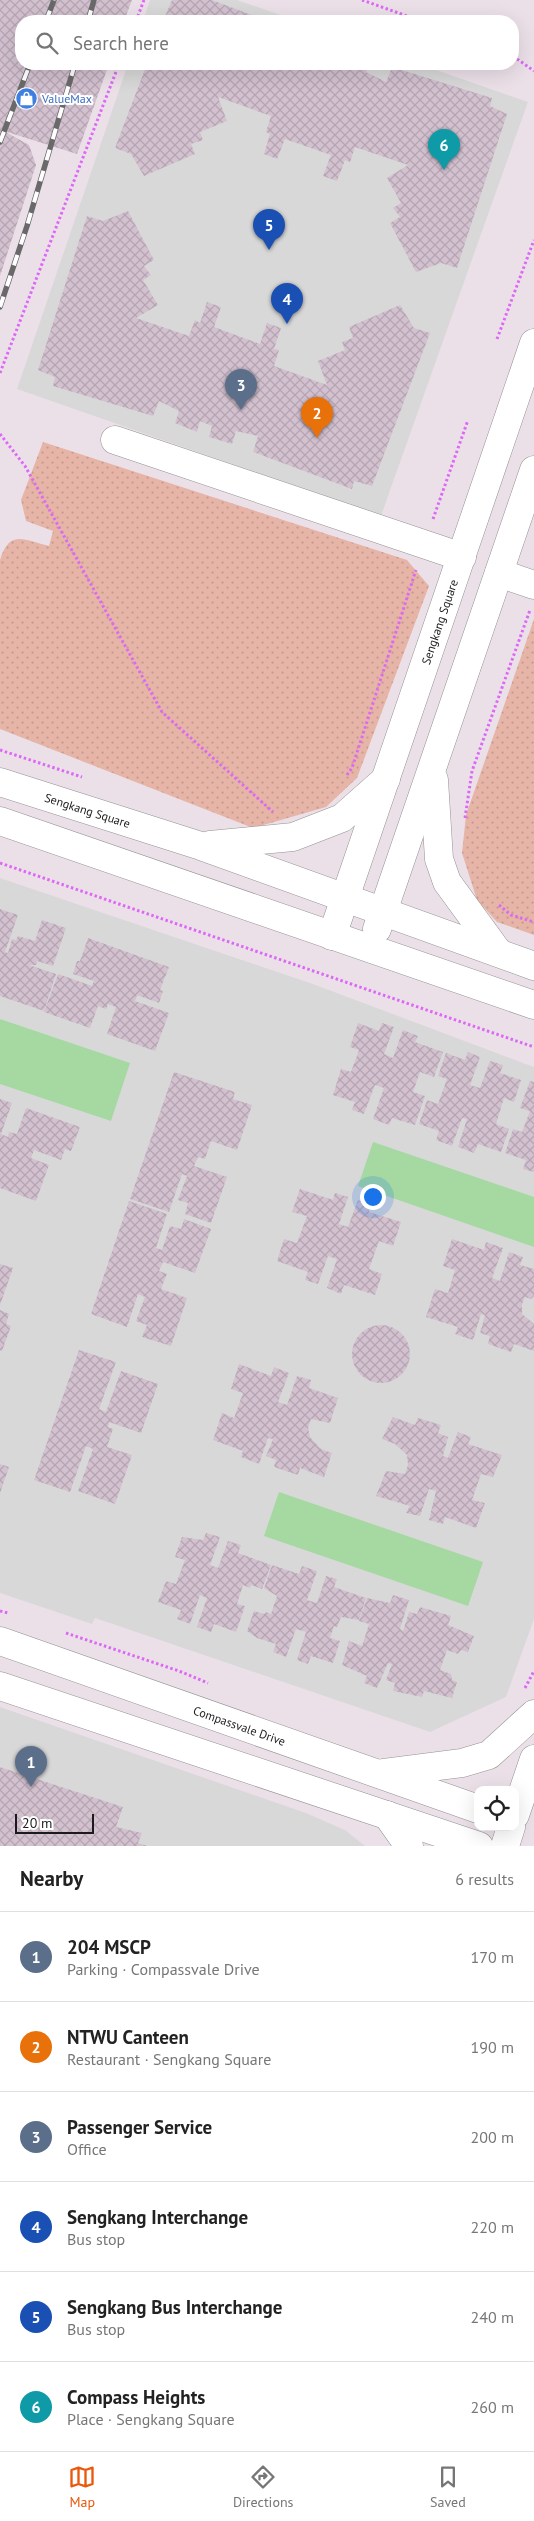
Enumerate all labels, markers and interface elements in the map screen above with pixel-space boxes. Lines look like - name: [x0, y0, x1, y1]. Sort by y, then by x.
- search box: [15, 15, 519, 70]
- icon: search: [33, 29, 61, 57]
- text: Search here: [73, 31, 169, 55]
- shop icon: ValueMax: [14, 86, 38, 110]
- place label: ValueMax: [41, 91, 92, 106]
- pin: 6: [428, 129, 460, 170]
- pin: 5: [253, 209, 285, 250]
- pin: 4: [271, 283, 303, 324]
- pin: 3: [225, 369, 257, 410]
- pin: 2: [301, 397, 333, 438]
- street label: Sengkang Square: [418, 577, 460, 666]
- street label: Sengkang Square: [43, 789, 132, 831]
- your location: [360, 1184, 386, 1210]
- street label: Compassvale Drive: [192, 1702, 288, 1748]
- pin: 1: [15, 1746, 47, 1787]
- map controls: [474, 1786, 519, 1831]
- button: locate: [474, 1786, 519, 1831]
- scale bar: [15, 1811, 94, 1834]
- text: 20 m: [22, 1814, 52, 1832]
- text: Nearby: [20, 1865, 83, 1892]
- text: 6 results: [455, 1869, 514, 1889]
- text: 204 MSCP: [67, 1935, 151, 1959]
- text: 1: [31, 1947, 41, 1967]
- text: 170 m: [471, 1947, 514, 1967]
- text: Parking · Compassvale Drive: [67, 1959, 260, 1979]
- text: NTWU Canteen: [67, 2025, 189, 2049]
- text: 2: [31, 2037, 41, 2057]
- text: 190 m: [471, 2037, 514, 2057]
- text: Restaurant · Sengkang Square: [67, 2049, 271, 2069]
- text: Passenger Service: [67, 2115, 212, 2139]
- text: 3: [31, 2127, 41, 2147]
- text: 200 m: [471, 2127, 514, 2147]
- text: Office: [67, 2139, 107, 2159]
- text: Sengkang Interchange: [67, 2205, 248, 2229]
- text: 4: [31, 2217, 41, 2237]
- text: 220 m: [471, 2217, 514, 2237]
- text: Bus stop: [67, 2229, 125, 2249]
- text: Sengkang Bus Interchange: [67, 2295, 282, 2319]
- text: 5: [31, 2307, 41, 2327]
- text: 240 m: [471, 2307, 514, 2327]
- text: Bus stop: [67, 2319, 125, 2339]
- text: Compass Heights: [67, 2385, 205, 2409]
- text: 6: [31, 2397, 41, 2417]
- text: 260 m: [471, 2397, 514, 2417]
- text: Place · Sengkang Square: [67, 2409, 235, 2429]
- tab: Map: [68, 2463, 96, 2511]
- tab: Directions: [233, 2463, 293, 2511]
- tab: Saved: [430, 2463, 466, 2511]

